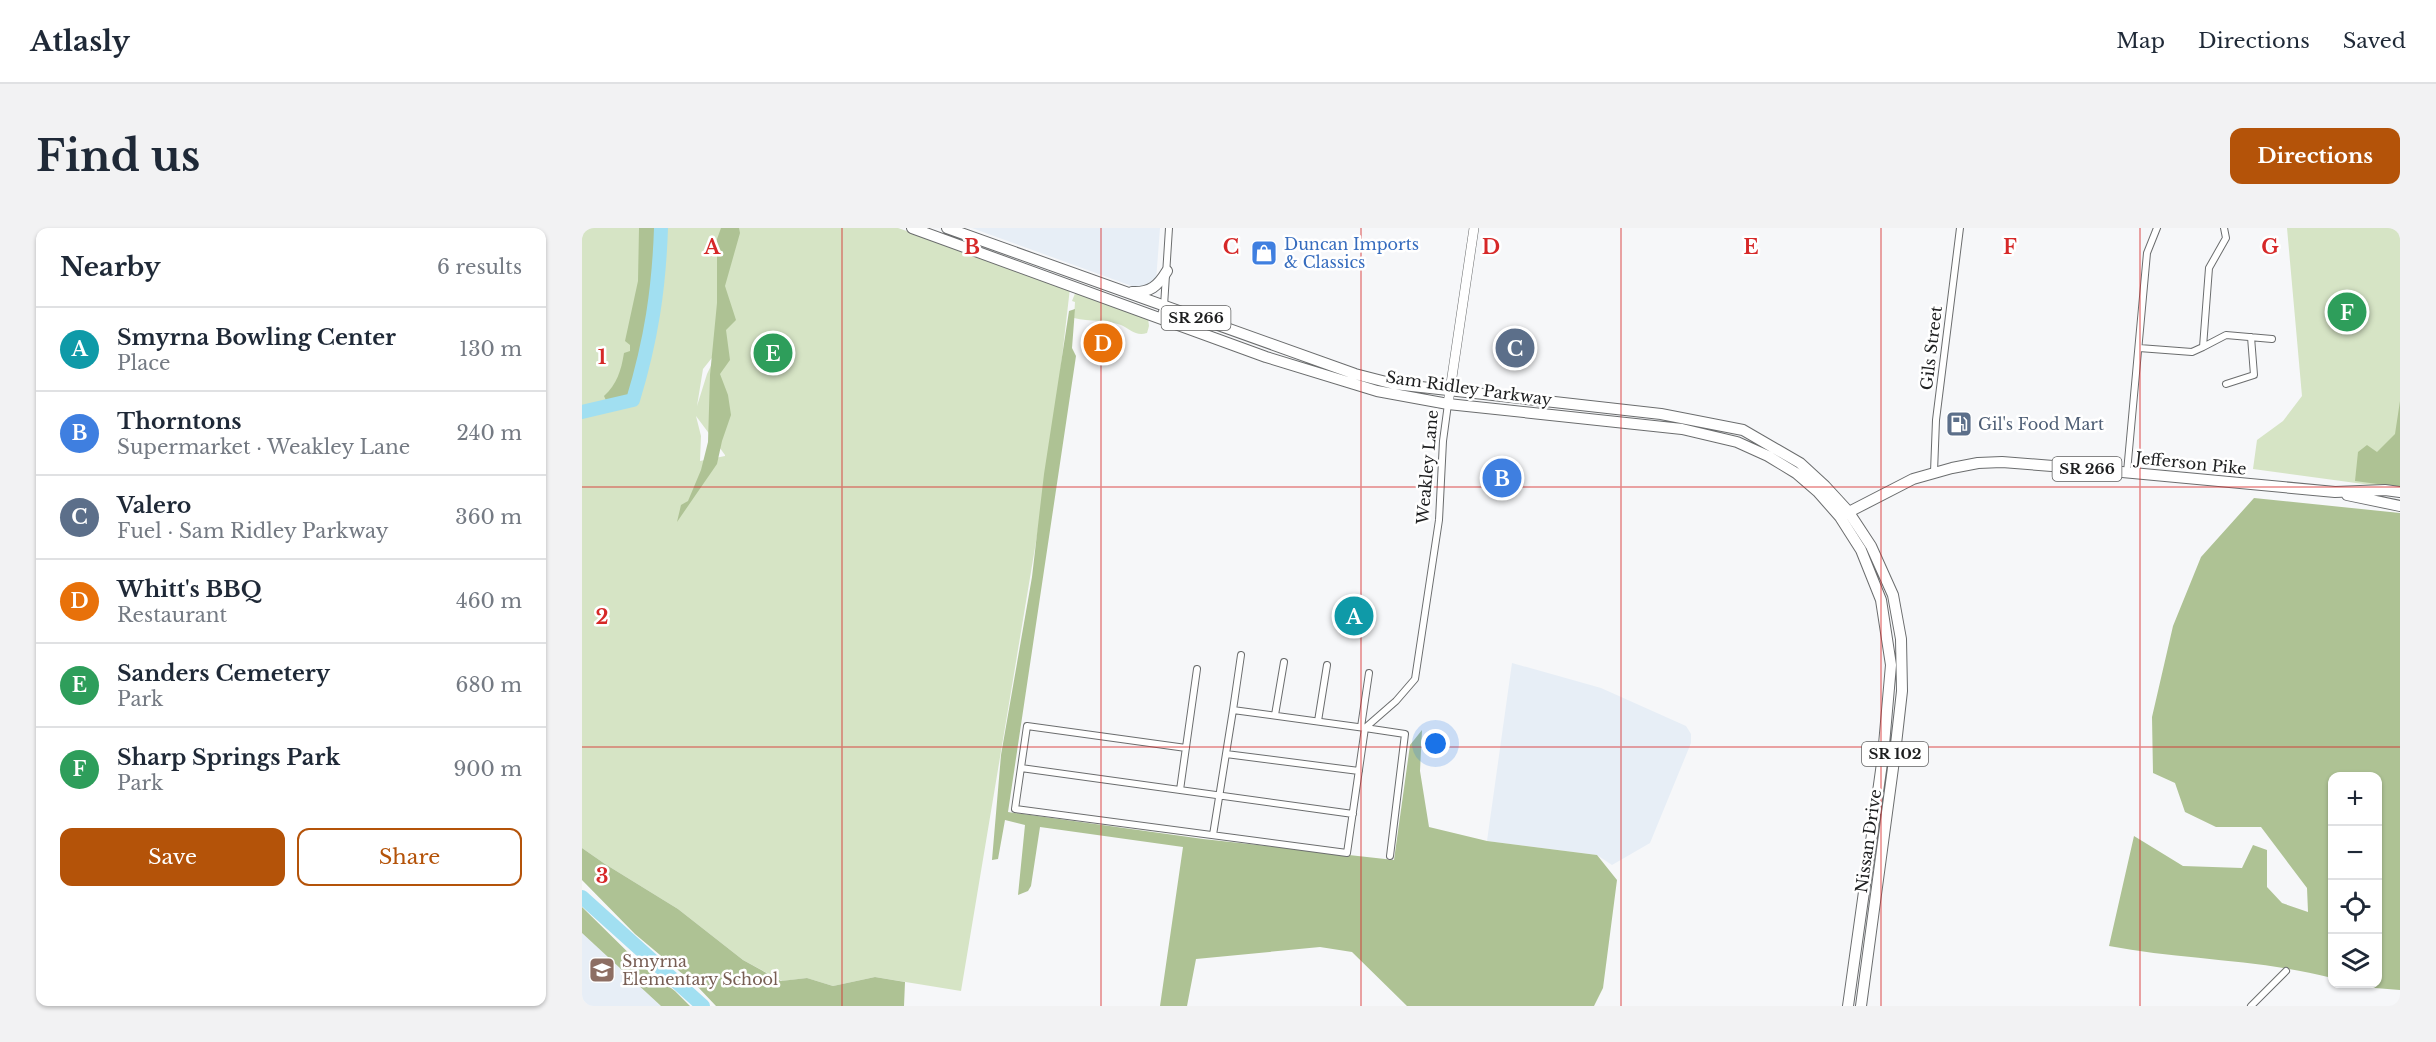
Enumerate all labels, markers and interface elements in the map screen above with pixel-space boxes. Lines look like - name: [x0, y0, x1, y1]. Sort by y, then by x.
- text: Atlasly: [30, 24, 130, 59]
- text: Map: [2116, 28, 2165, 54]
- text: Directions: [2198, 28, 2310, 54]
- text: Saved: [2343, 28, 2406, 54]
- button: Directions: [2230, 128, 2400, 184]
- text: Find us: [36, 130, 200, 182]
- place label: Duncan Imports & Classics: [1284, 234, 1419, 272]
- text: A: [703, 235, 721, 259]
- text: B: [964, 235, 980, 259]
- text: C: [1223, 235, 1239, 259]
- text: D: [1482, 235, 1500, 259]
- text: E: [1743, 235, 1759, 259]
- text: F: [2003, 235, 2017, 259]
- text: G: [2261, 235, 2279, 259]
- shop icon: Duncan Imports & Classics: [1249, 238, 1279, 268]
- text: Nearby: [60, 251, 161, 283]
- text: 6 results: [437, 255, 522, 279]
- pin: F: [2328, 290, 2366, 334]
- street label: Gils Street: [1916, 305, 1946, 391]
- road number: SR 266: [1162, 306, 1230, 330]
- pin: D: [1084, 320, 1122, 366]
- text: Smyrna Bowling Center: [117, 324, 396, 351]
- pin: C: [1496, 326, 1534, 370]
- pin: E: [754, 330, 792, 376]
- text: A: [71, 337, 88, 361]
- text: 130 m: [459, 337, 522, 361]
- text: 1: [598, 345, 607, 369]
- text: Place: [117, 351, 171, 375]
- street label: Sam Ridley Parkway: [1385, 366, 1554, 410]
- text: Thorntons: [117, 408, 242, 435]
- street label: Weakley Lane: [1412, 409, 1442, 526]
- fuel station icon: Gil's Food Mart: [1944, 409, 1974, 439]
- place label: Gil's Food Mart: [1978, 414, 2104, 434]
- text: B: [72, 421, 87, 445]
- text: 240 m: [457, 421, 522, 445]
- text: Supermarket · Weakley Lane: [117, 435, 410, 459]
- street label: Jefferson Pike: [2132, 447, 2248, 479]
- pin: B: [1482, 456, 1522, 500]
- road number: SR 266: [2052, 457, 2122, 481]
- text: Valero: [117, 492, 191, 519]
- text: C: [71, 505, 88, 529]
- text: 360 m: [455, 505, 522, 529]
- text: Fuel · Sam Ridley Parkway: [117, 519, 389, 543]
- text: Whitt's BBQ: [117, 576, 262, 603]
- text: D: [70, 589, 89, 613]
- text: 460 m: [456, 589, 522, 613]
- pin: A: [1334, 594, 1374, 638]
- text: Restaurant: [117, 603, 227, 627]
- text: 2: [595, 605, 609, 629]
- text: Sanders Cemetery: [117, 660, 330, 687]
- text: E: [72, 673, 87, 697]
- text: 680 m: [456, 673, 522, 697]
- text: Park: [117, 687, 163, 711]
- your location: [1421, 729, 1450, 758]
- road number: SR 102: [1862, 742, 1928, 766]
- text: Sharp Springs Park: [117, 744, 340, 771]
- text: F: [73, 757, 86, 781]
- text: 900 m: [453, 757, 522, 781]
- text: Park: [117, 771, 163, 795]
- map controls: [2328, 772, 2382, 988]
- button: +: [2328, 772, 2382, 826]
- street label: Nissan Drive: [1851, 788, 1885, 894]
- button: −: [2328, 826, 2382, 880]
- button: Save: [60, 828, 285, 886]
- button: Share: [297, 828, 522, 886]
- text: 3: [596, 864, 608, 888]
- button: locate: [2328, 880, 2382, 934]
- button: layers: [2328, 934, 2382, 988]
- place label: Smyrna Elementary School: [622, 951, 778, 989]
- school or university icon: Smyrna Elementary School: [587, 955, 617, 985]

